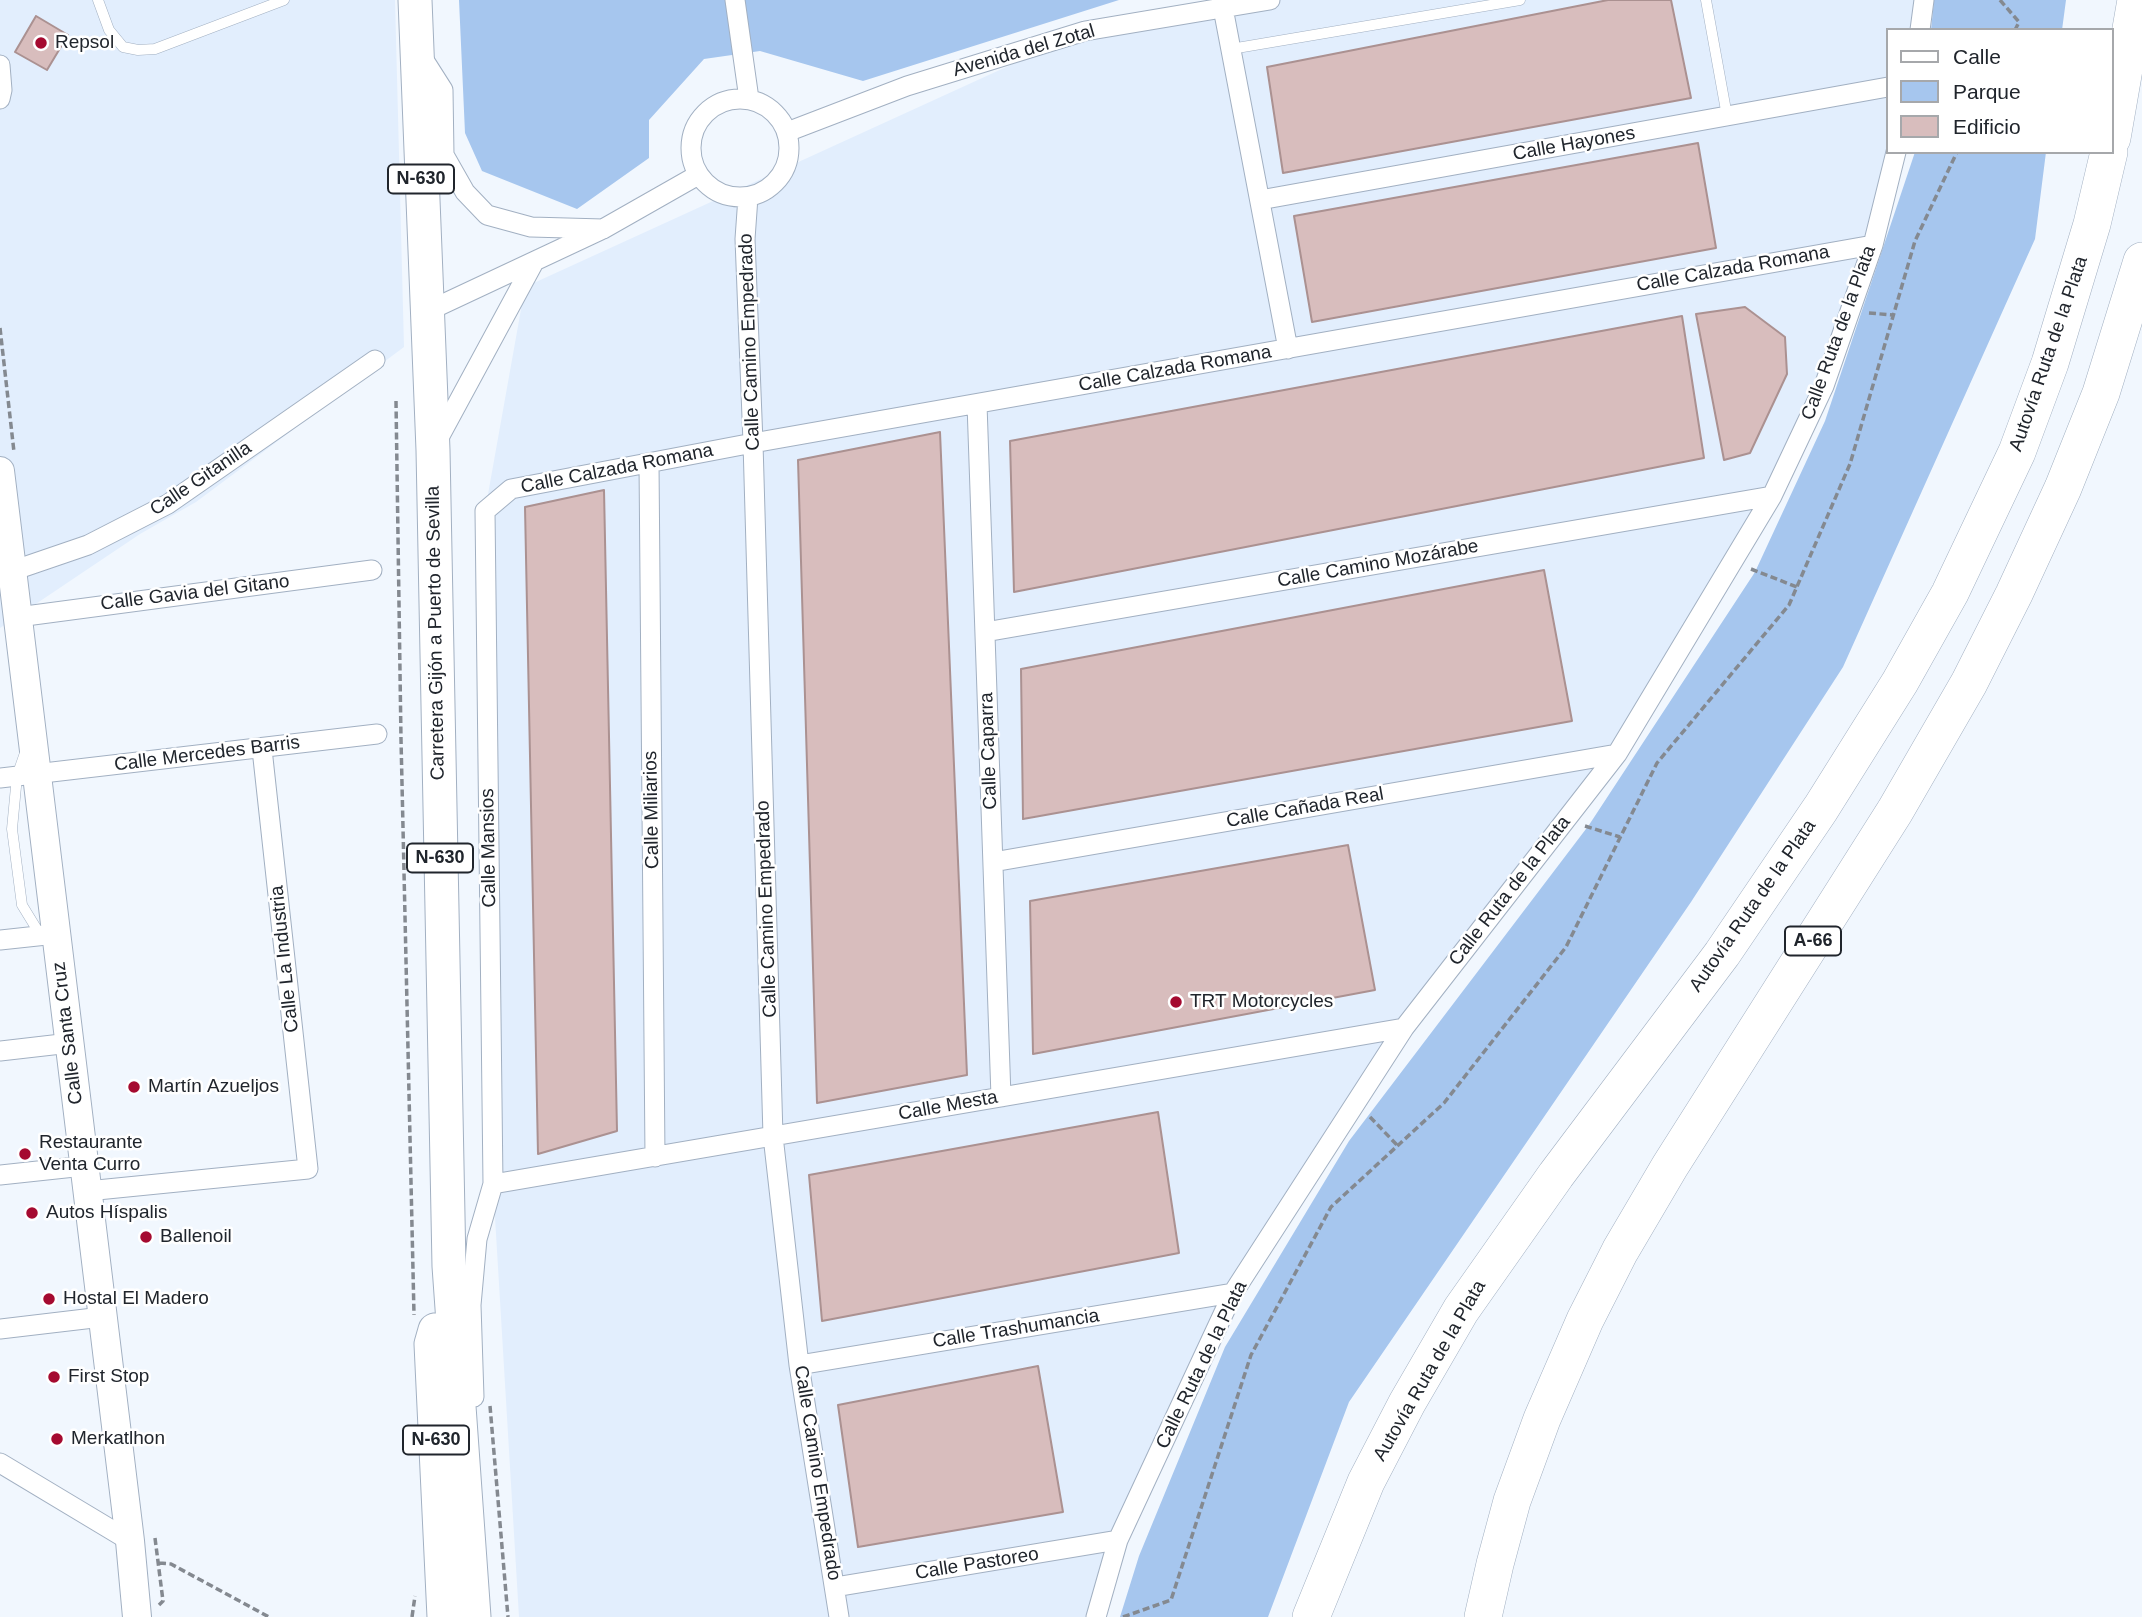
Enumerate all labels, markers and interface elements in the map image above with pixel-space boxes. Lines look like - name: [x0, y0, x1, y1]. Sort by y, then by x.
- street label: Avenida del Zotal: [950, 20, 1098, 82]
- legend: [1886, 28, 2114, 154]
- place label: Repsol: [55, 32, 114, 54]
- marker: Repsol: [33, 35, 49, 51]
- text: Calle: [1953, 45, 2001, 68]
- text: Parque: [1953, 80, 2021, 103]
- text: Edificio: [1953, 115, 2021, 138]
- street label: Calle Hayones: [1511, 122, 1637, 166]
- road number: N-630: [388, 164, 454, 194]
- street label: Calle Camino Empedrado: [735, 233, 765, 451]
- street label: Calle Calzada Romana: [1635, 241, 1831, 297]
- street label: Calle Ruta de la Plata: [1797, 243, 1881, 423]
- street label: Autovía Ruta de la Plata: [2005, 253, 2093, 455]
- street label: Calle Calzada Romana: [1077, 341, 1273, 397]
- street label: Calle Gitanilla: [146, 437, 256, 521]
- street label: Calle Calzada Romana: [519, 439, 715, 499]
- street label: Carretera Gijón a Puerto de Sevilla: [422, 485, 450, 781]
- street label: Calle Camino Mozárabe: [1276, 535, 1480, 593]
- street label: Calle Gavia del Gitano: [99, 570, 291, 616]
- street label: Calle Caparra: [976, 692, 1002, 810]
- street label: Calle Mercedes Barris: [113, 731, 301, 777]
- street label: Calle Miliarios: [640, 751, 664, 869]
- street label: Calle Cañada Real: [1224, 783, 1386, 833]
- street label: Calle Mansios: [477, 788, 501, 908]
- street label: Calle Camino Empedrado: [752, 800, 782, 1018]
- street label: Calle Ruta de la Plata: [1444, 812, 1576, 970]
- street label: Autovía Ruta de la Plata: [1685, 816, 1821, 996]
- road number: N-630: [407, 844, 473, 872]
- street label: Calle La Industria: [266, 884, 304, 1034]
- road number: A-66: [1785, 926, 1841, 956]
- street label: Calle Santa Cruz: [48, 960, 88, 1106]
- place label: TRT Motorcycles: [1190, 991, 1333, 1013]
- marker: TRT Motorcycles: [1168, 994, 1184, 1010]
- place label: Martín Azueljos: [148, 1076, 279, 1098]
- marker: Martín Azueljos: [126, 1079, 142, 1095]
- street label: Calle Mesta: [897, 1086, 999, 1126]
- place label: Restaurante Venta Curro: [39, 1132, 143, 1176]
- marker: Restaurante Venta Curro: [17, 1146, 33, 1162]
- place label: Autos Híspalis: [46, 1202, 167, 1224]
- marker: Autos Híspalis: [24, 1205, 40, 1221]
- place label: Ballenoil: [160, 1226, 232, 1248]
- marker: Ballenoil: [138, 1229, 154, 1245]
- street label: Calle Ruta de la Plata: [1151, 1277, 1253, 1453]
- street label: Autovía Ruta de la Plata: [1369, 1277, 1491, 1465]
- place label: Hostal El Madero: [63, 1288, 209, 1310]
- marker: Hostal El Madero: [41, 1291, 57, 1307]
- street label: Calle Trashumancia: [931, 1305, 1101, 1353]
- street label: Calle Camino Empedrado: [789, 1364, 845, 1582]
- place label: First Stop: [68, 1366, 149, 1388]
- marker: First Stop: [46, 1369, 62, 1385]
- road number: N-630: [403, 1426, 469, 1455]
- place label: Merkatlhon: [71, 1428, 165, 1450]
- marker: Merkatlhon: [49, 1431, 65, 1447]
- street label: Calle Pastoreo: [914, 1543, 1040, 1585]

